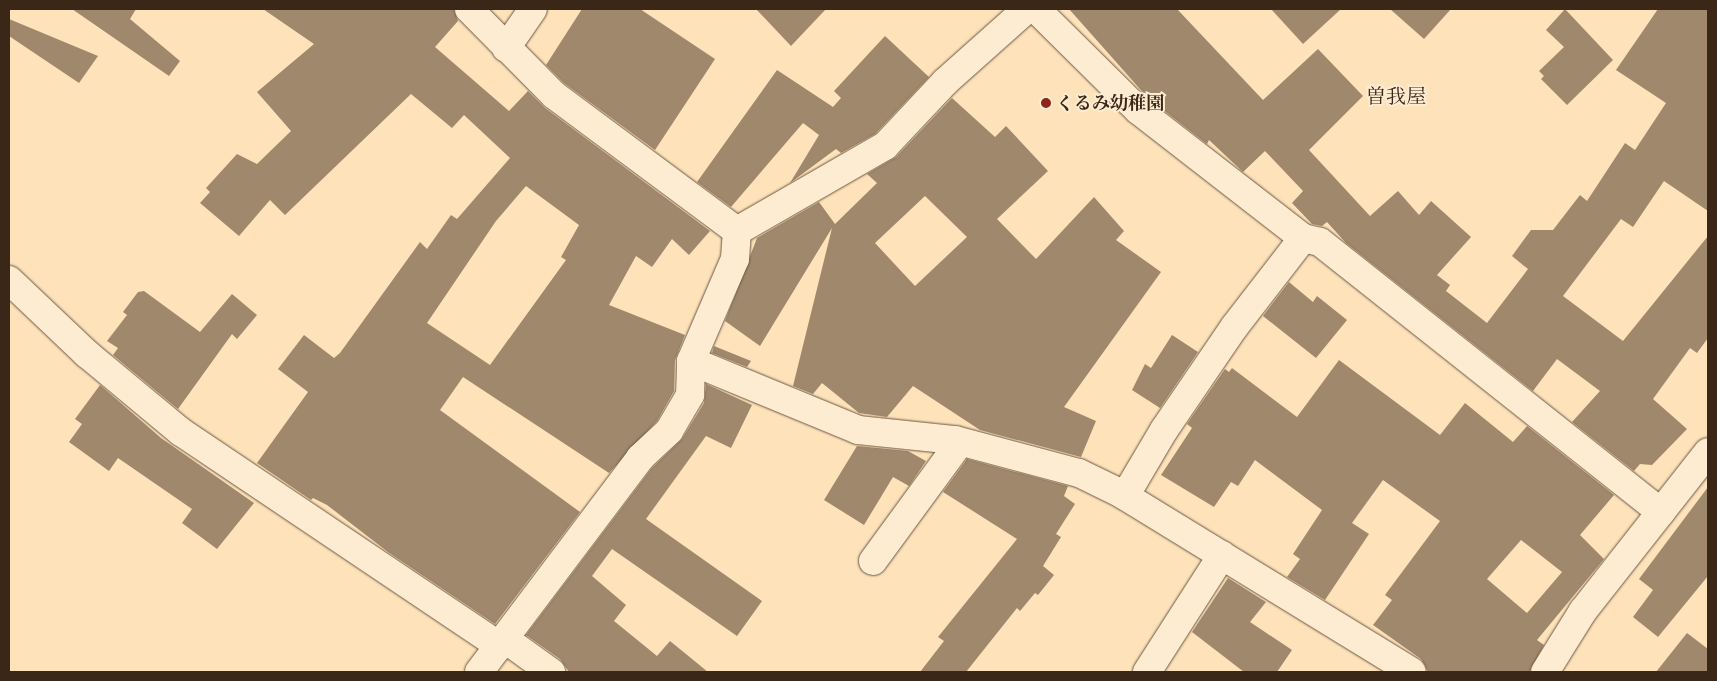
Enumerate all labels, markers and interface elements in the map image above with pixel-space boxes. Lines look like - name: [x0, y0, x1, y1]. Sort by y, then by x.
- district label: 曽我屋: [1366, 84, 1426, 108]
- place label: くるみ幼稚園: [1056, 92, 1164, 114]
- marker: くるみ幼稚園: [1040, 97, 1052, 109]

